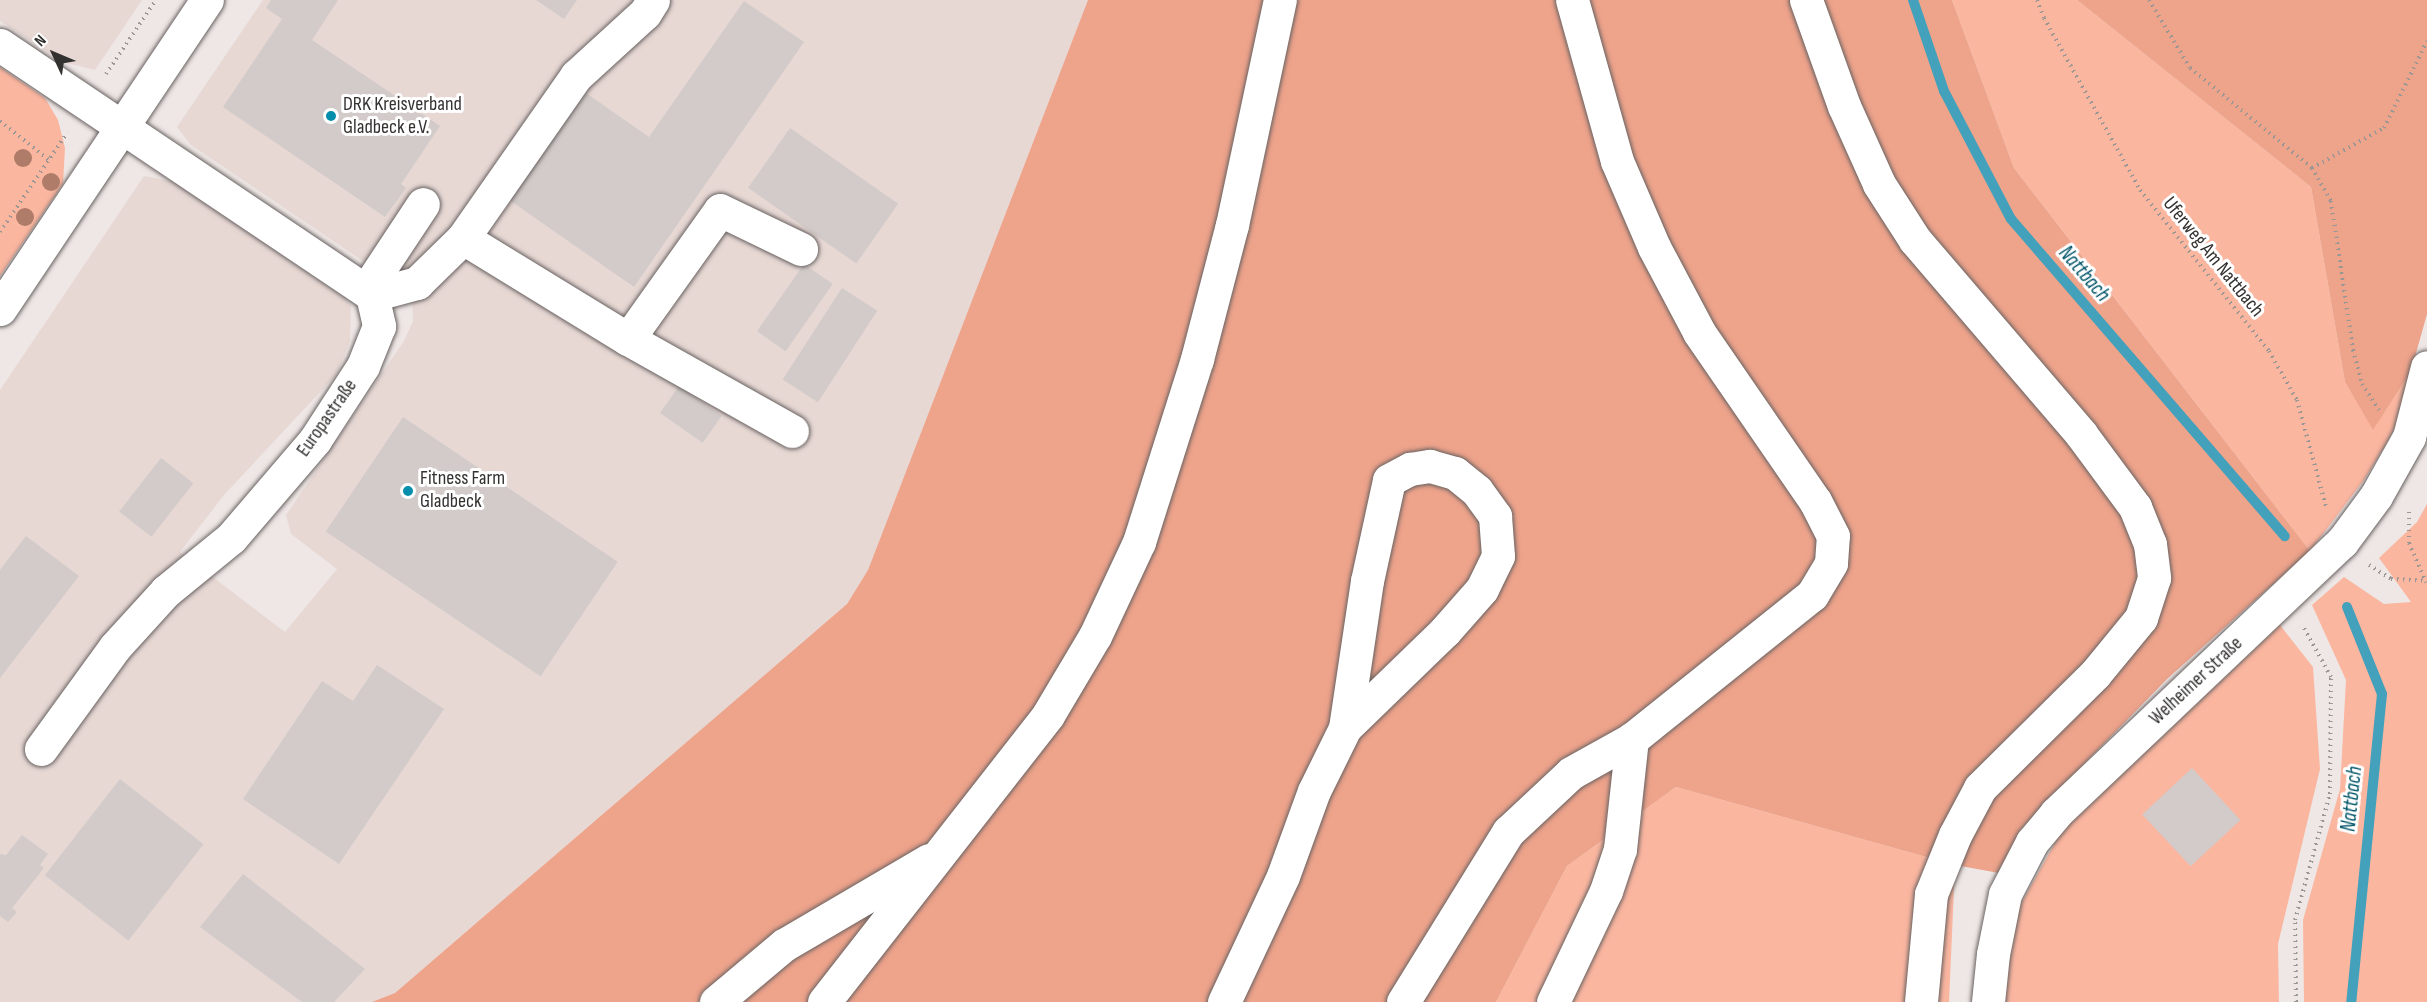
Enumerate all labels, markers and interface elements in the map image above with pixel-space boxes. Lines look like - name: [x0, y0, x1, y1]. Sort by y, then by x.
- north arrow: [24, 24, 84, 84]
- text: N: [31, 31, 50, 51]
- place label: DRK Kreisverband Gladbeck e.V.: [343, 92, 462, 139]
- marker: DRK Kreisverband Gladbeck e.V.: [324, 109, 338, 123]
- street label: Uferweg Am Nattbach: [2157, 192, 2269, 322]
- water label: Nattbach: [2053, 241, 2115, 307]
- street label: Europastraße: [292, 375, 362, 461]
- place label: Fitness Farm Gladbeck: [420, 467, 505, 514]
- marker: Fitness Farm Gladbeck: [401, 484, 415, 498]
- street label: Welheimer Straße: [2144, 632, 2248, 730]
- water label: Nattbach: [2336, 765, 2368, 833]

